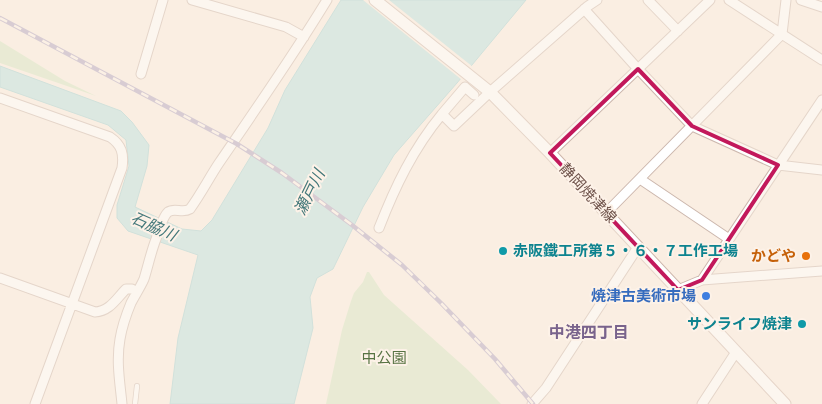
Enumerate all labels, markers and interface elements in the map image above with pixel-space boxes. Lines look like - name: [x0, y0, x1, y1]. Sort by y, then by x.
- street label: 静岡焼津線: [557, 159, 621, 226]
- water label: 瀬戸川: [289, 164, 328, 218]
- water label: 石脇川: [128, 207, 182, 245]
- place label: 赤阪鐵工所第５・６・７工作工場: [513, 241, 738, 259]
- marker: 赤阪鐵工所第５・６・７工作工場: [497, 245, 509, 257]
- place label: かどや: [751, 246, 796, 264]
- marker: かどや: [800, 250, 812, 262]
- place label: 焼津古美術市場: [591, 286, 696, 304]
- marker: 焼津古美術市場: [700, 290, 712, 302]
- place label: サンライフ焼津: [687, 314, 792, 332]
- marker: サンライフ焼津: [796, 318, 808, 330]
- district label: 中港四丁目: [549, 322, 629, 341]
- park label: 中公園: [361, 348, 407, 366]

